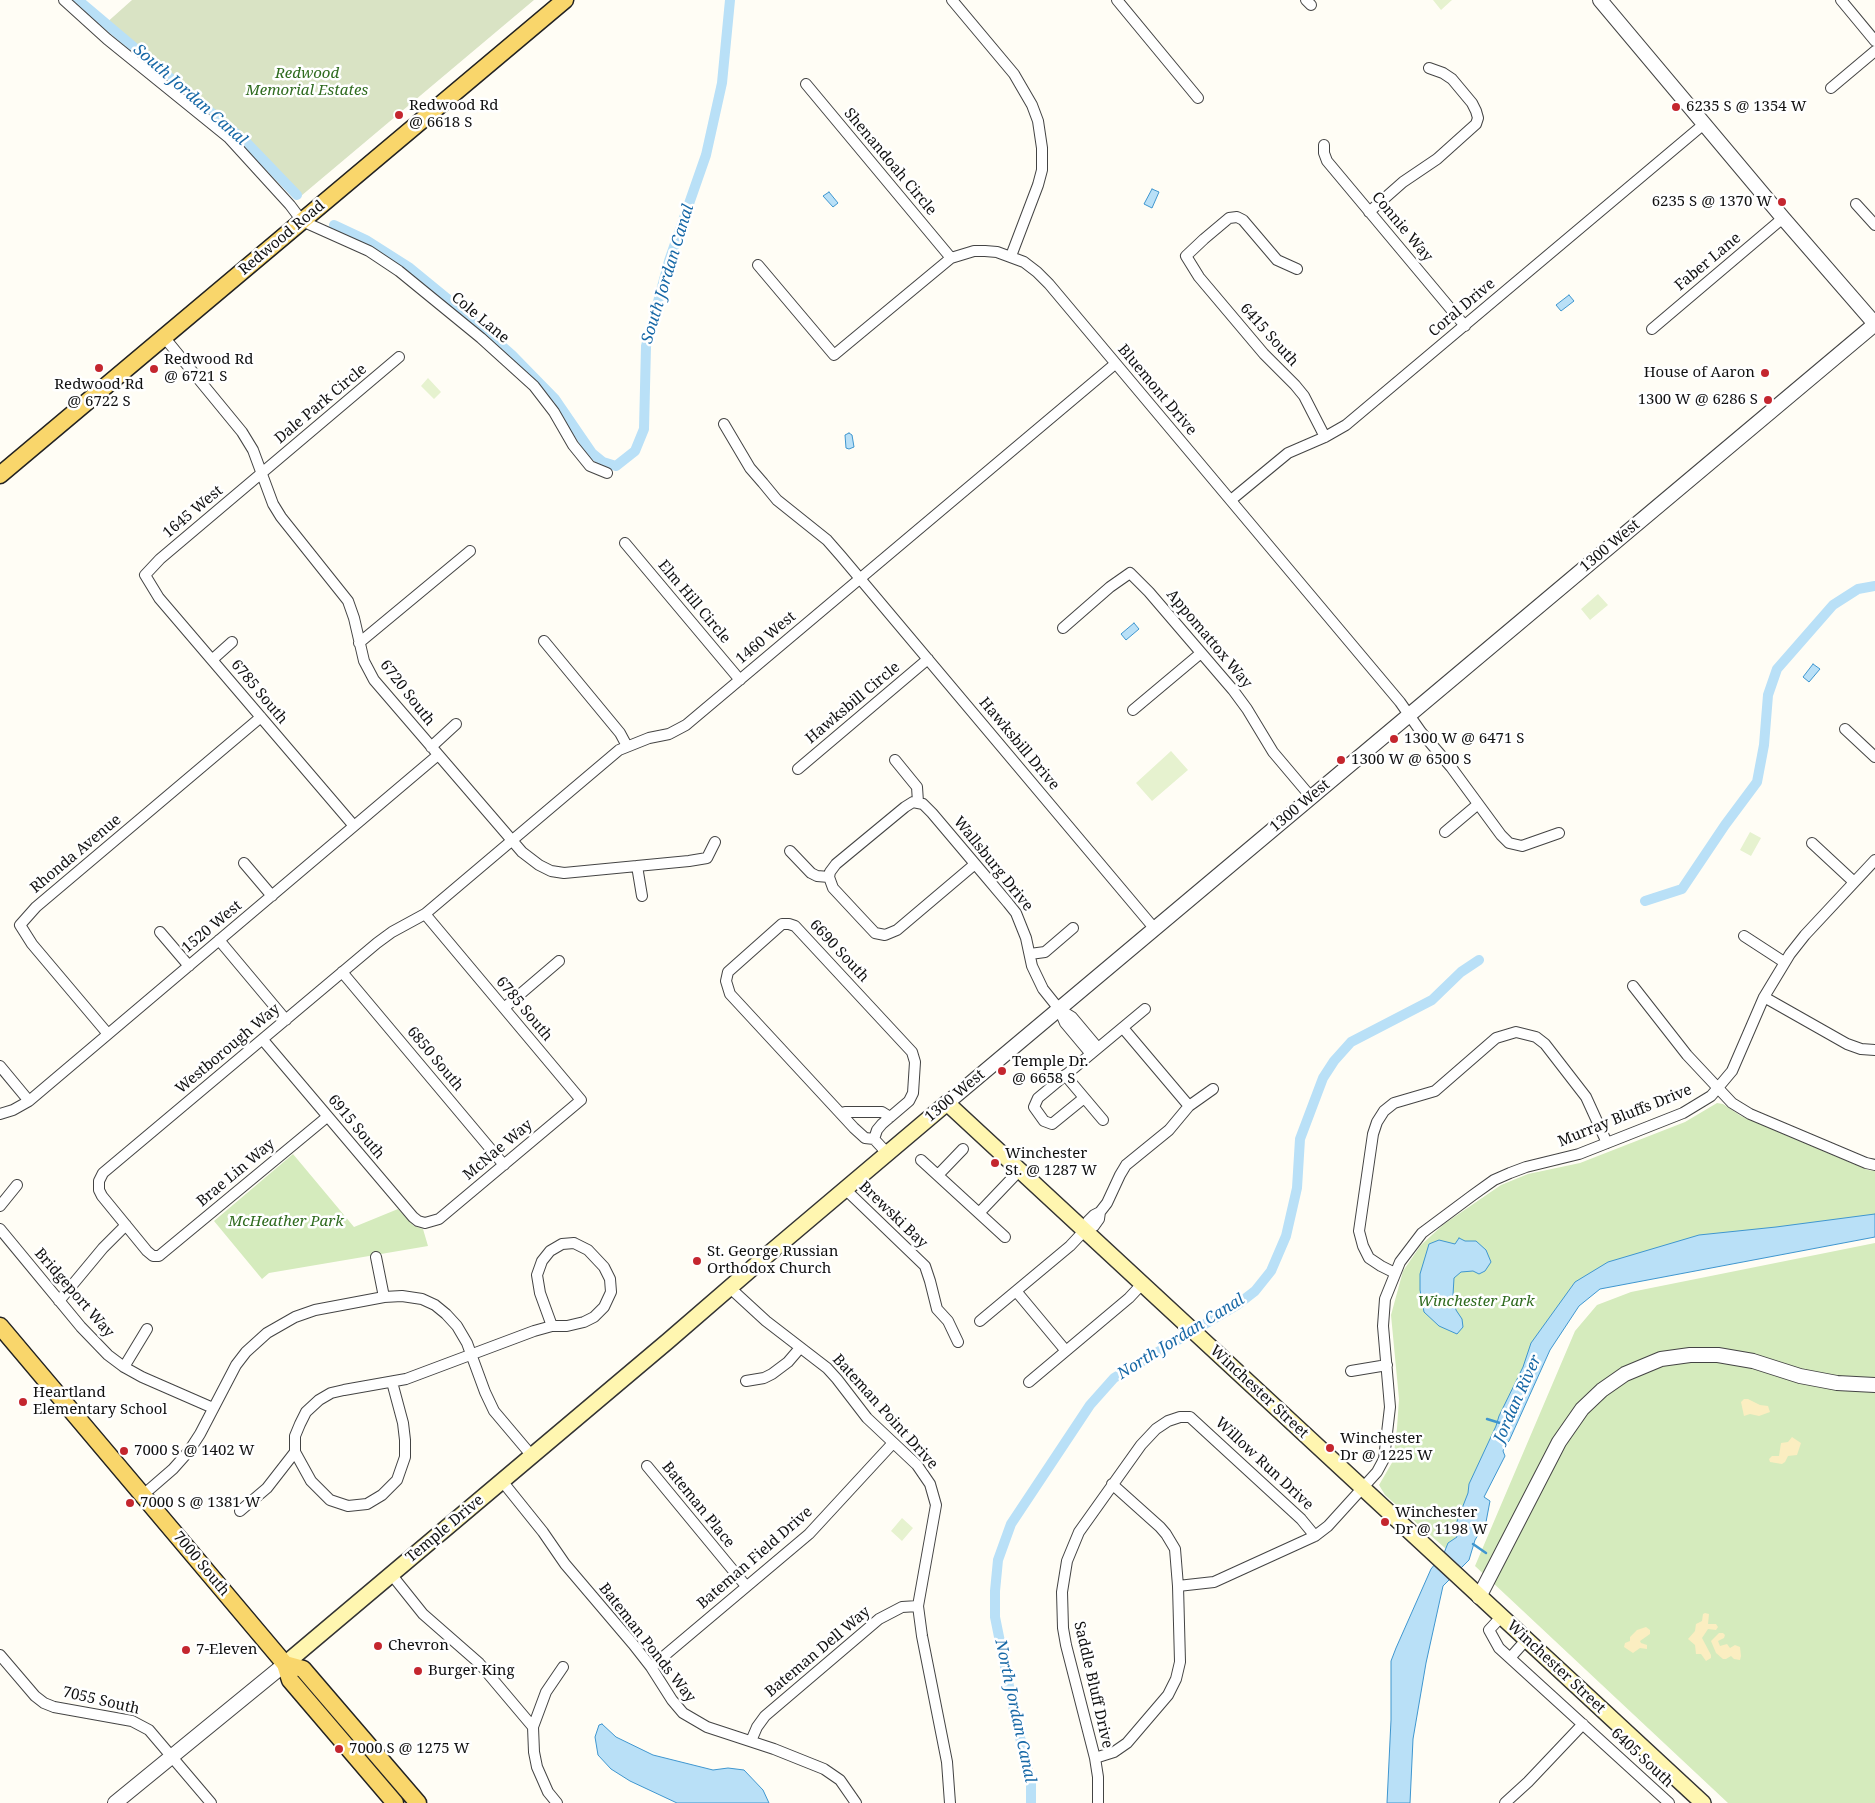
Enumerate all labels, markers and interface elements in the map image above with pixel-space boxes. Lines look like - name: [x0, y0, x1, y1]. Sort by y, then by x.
- water label: South Jordan Canal: [129, 40, 251, 150]
- park label: Redwood Memorial Estates: [246, 65, 368, 100]
- place label: Redwood Rd @ 6618 S: [409, 97, 498, 132]
- place label: 6235 S @ 1354 W: [1686, 98, 1806, 116]
- marker: 6235 S @ 1354 W: [1670, 101, 1682, 113]
- street label: Shenandoah Circle: [840, 105, 940, 219]
- marker: Redwood Rd @ 6618 S: [393, 109, 405, 121]
- street label: Connie Way: [1368, 189, 1436, 265]
- place label: 6235 S @ 1370 W: [1652, 193, 1772, 211]
- marker: 6235 S @ 1370 W: [1776, 196, 1788, 208]
- street label: Redwood Road: [235, 197, 329, 279]
- water label: South Jordan Canal: [638, 202, 698, 346]
- street label: Faber Lane: [1671, 229, 1745, 295]
- street label: Coral Drive: [1425, 275, 1499, 341]
- street label: Cole Lane: [447, 289, 513, 347]
- street label: 6415 South: [1236, 300, 1302, 370]
- street label: Bluemont Drive: [1114, 341, 1200, 439]
- place label: Redwood Rd @ 6721 S: [164, 351, 253, 386]
- street label: Dale Park Circle: [271, 360, 371, 448]
- marker: Redwood Rd @ 6722 S: [93, 362, 105, 374]
- marker: Redwood Rd @ 6721 S: [148, 363, 160, 375]
- place label: House of Aaron: [1644, 364, 1755, 382]
- marker: House of Aaron: [1759, 367, 1771, 379]
- place label: Redwood Rd @ 6722 S: [54, 376, 144, 411]
- place label: 1300 W @ 6286 S: [1638, 391, 1758, 409]
- marker: 1300 W @ 6286 S: [1762, 394, 1774, 406]
- street label: 1645 West: [160, 482, 226, 542]
- street label: 1300 West: [1577, 516, 1643, 576]
- street label: Elm Hill Circle: [654, 557, 734, 647]
- street label: Appomattox Way: [1162, 586, 1256, 692]
- street label: 1460 West: [733, 608, 799, 668]
- street label: 6785 South: [227, 656, 291, 728]
- street label: 6720 South: [376, 656, 438, 730]
- street label: Hawksbill Circle: [802, 658, 904, 748]
- street label: Hawksbill Drive: [975, 694, 1063, 794]
- place label: 1300 W @ 6471 S: [1404, 730, 1524, 748]
- marker: 1300 W @ 6471 S: [1388, 733, 1400, 745]
- place label: 1300 W @ 6500 S: [1351, 751, 1471, 769]
- marker: 1300 W @ 6500 S: [1335, 754, 1347, 766]
- street label: 1300 West: [1267, 776, 1333, 836]
- street label: Rhonda Avenue: [27, 811, 125, 897]
- street label: Wallsburg Drive: [949, 813, 1037, 915]
- street label: 1520 West: [179, 897, 245, 957]
- street label: 6690 South: [806, 916, 872, 986]
- street label: 6785 South: [492, 973, 556, 1045]
- street label: Westborough Way: [172, 1000, 284, 1098]
- street label: 6850 South: [403, 1023, 467, 1095]
- place label: Temple Dr. @ 6658 S: [1012, 1053, 1088, 1088]
- marker: Temple Dr. @ 6658 S: [996, 1065, 1008, 1077]
- street label: 1300 West: [922, 1066, 988, 1126]
- street label: Murray Bluffs Drive: [1555, 1081, 1695, 1151]
- street label: 6915 South: [324, 1091, 388, 1163]
- street label: McNae Way: [460, 1116, 536, 1184]
- street label: Brae Lin Way: [193, 1135, 279, 1211]
- place label: Winchester St. @ 1287 W: [1005, 1145, 1097, 1180]
- marker: Winchester St. @ 1287 W: [989, 1157, 1001, 1169]
- street label: Brewski Bay: [855, 1178, 931, 1252]
- park label: McHeather Park: [228, 1213, 344, 1231]
- place label: St. George Russian Orthodox Church: [707, 1243, 838, 1278]
- street label: Bridgeport Way: [30, 1245, 118, 1341]
- marker: St. George Russian Orthodox Church: [691, 1255, 703, 1267]
- water label: North Jordan Canal: [1114, 1290, 1248, 1384]
- park label: Winchester Park: [1417, 1293, 1535, 1311]
- street label: Winchester Street: [1206, 1342, 1312, 1442]
- street label: Bateman Point Drive: [829, 1351, 941, 1473]
- water label: Jordan River: [1490, 1352, 1546, 1446]
- place label: Heartland Elementary School: [33, 1384, 167, 1419]
- marker: Heartland Elementary School: [17, 1396, 29, 1408]
- street label: Willow Run Drive: [1211, 1414, 1317, 1514]
- place label: Winchester Dr @ 1225 W: [1340, 1430, 1433, 1465]
- place label: 7000 S @ 1402 W: [134, 1442, 254, 1460]
- marker: Winchester Dr @ 1225 W: [1324, 1442, 1336, 1454]
- marker: 7000 S @ 1402 W: [118, 1445, 130, 1457]
- street label: Bateman Place: [658, 1458, 738, 1552]
- street label: Temple Drive: [402, 1491, 488, 1567]
- place label: 7000 S @ 1381 W: [140, 1494, 260, 1512]
- marker: 7000 S @ 1381 W: [124, 1497, 136, 1509]
- street label: Bateman Field Drive: [694, 1503, 816, 1613]
- place label: Winchester Dr @ 1198 W: [1395, 1504, 1488, 1539]
- marker: Winchester Dr @ 1198 W: [1379, 1516, 1391, 1528]
- street label: 7000 South: [169, 1528, 233, 1600]
- street label: Bateman Ponds Way: [595, 1580, 699, 1706]
- street label: Bateman Dell Way: [762, 1603, 874, 1701]
- street label: Winchester Street: [1503, 1617, 1609, 1717]
- street label: Saddle Bluff Drive: [1070, 1620, 1116, 1750]
- place label: Chevron: [388, 1637, 449, 1655]
- water label: North Jordan Canal: [990, 1638, 1040, 1784]
- marker: Chevron: [372, 1640, 384, 1652]
- place label: 7-Eleven: [196, 1641, 257, 1659]
- marker: 7-Eleven: [180, 1644, 192, 1656]
- place label: Burger King: [428, 1662, 515, 1680]
- marker: Burger King: [412, 1665, 424, 1677]
- street label: 7055 South: [61, 1683, 141, 1719]
- street label: 6405 South: [1607, 1725, 1677, 1791]
- place label: 7000 S @ 1275 W: [349, 1740, 469, 1758]
- marker: 7000 S @ 1275 W: [333, 1743, 345, 1755]

